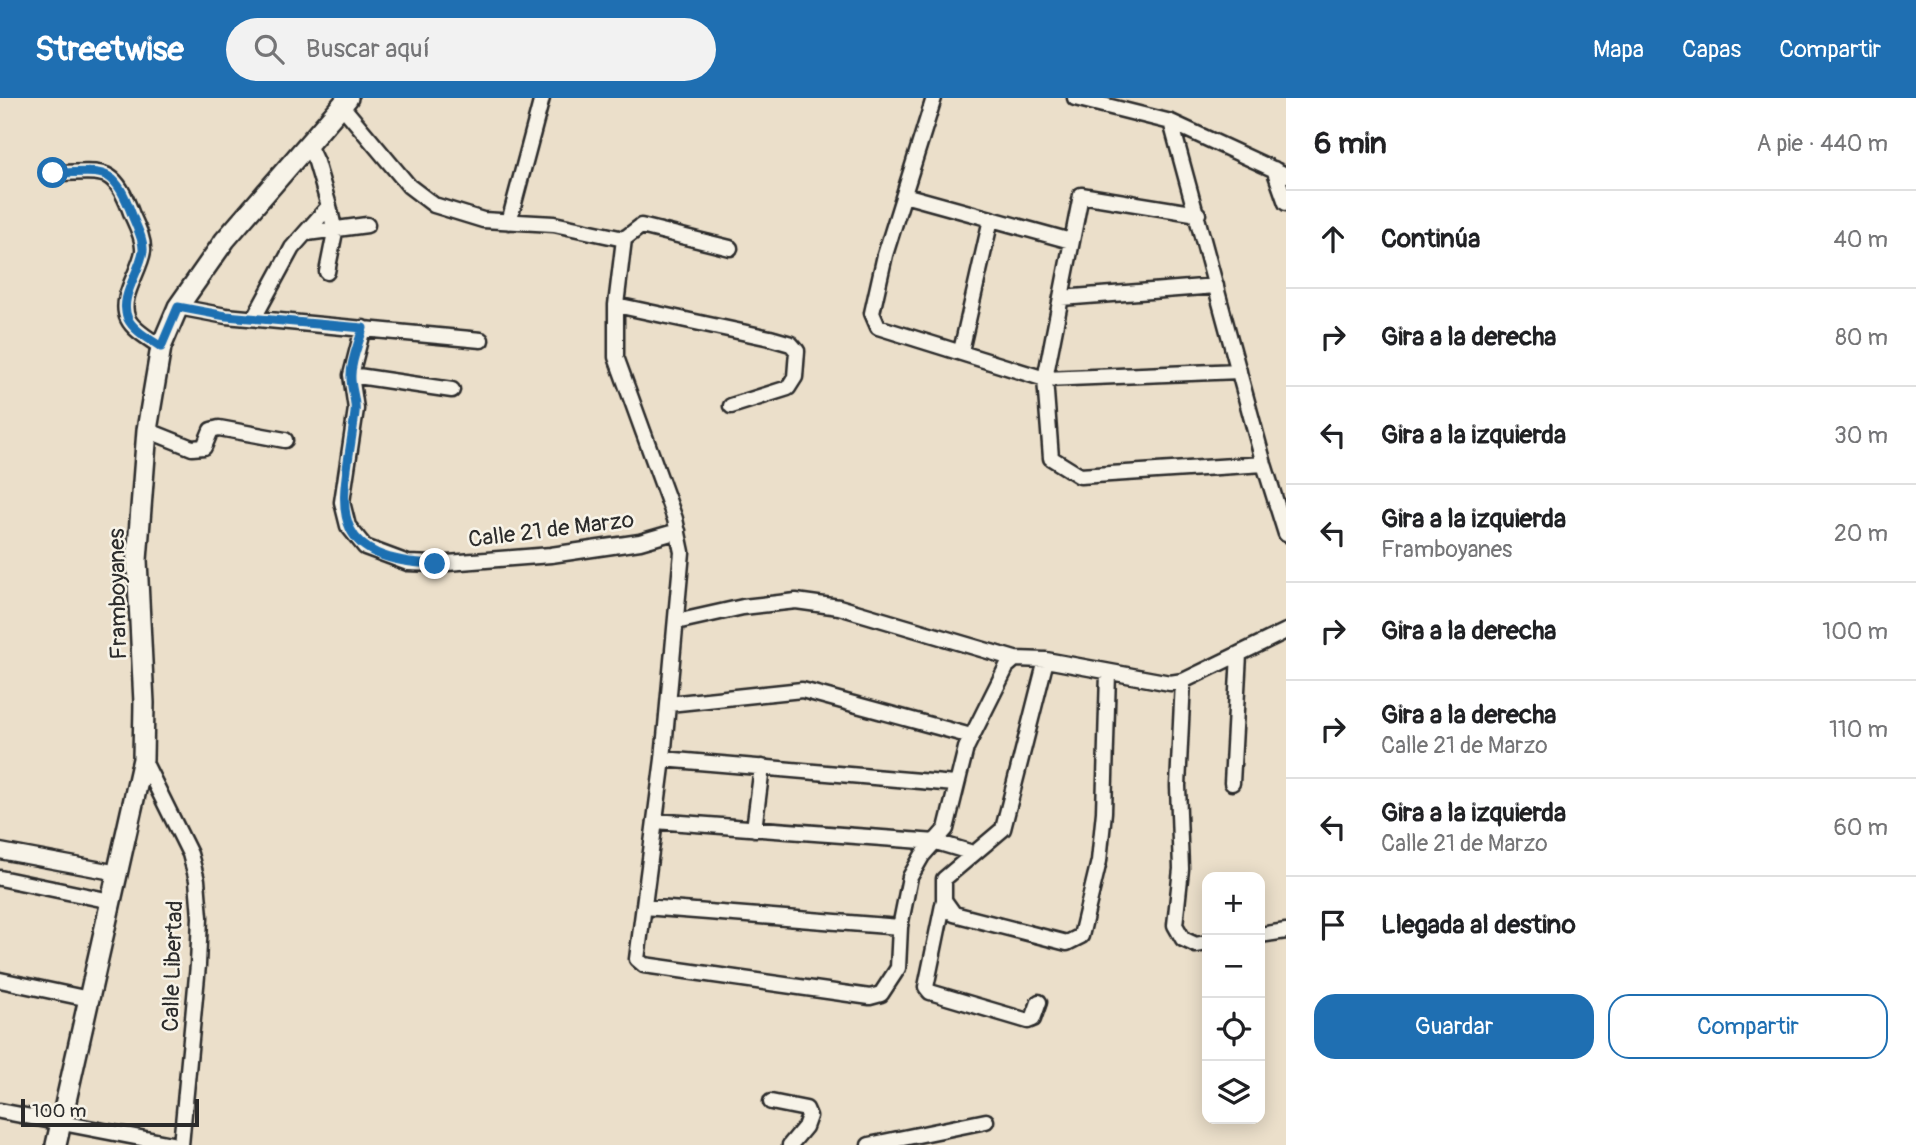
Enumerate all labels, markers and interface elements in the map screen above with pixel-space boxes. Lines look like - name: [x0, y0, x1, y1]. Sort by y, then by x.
- search box: [226, 18, 716, 81]
- text: Streetwise: [35, 29, 184, 70]
- icon: search: [250, 30, 288, 68]
- text: Buscar aquí: [306, 33, 430, 65]
- text: Mapa: [1593, 35, 1644, 64]
- text: Capas: [1682, 35, 1741, 64]
- text: Compartir: [1779, 35, 1881, 64]
- text: 6 min: [1314, 125, 1387, 162]
- text: A pie · 440 m: [1757, 129, 1888, 158]
- route start: [37, 157, 68, 188]
- icon: ahead: [1314, 220, 1352, 258]
- text: Continúa: [1381, 223, 1480, 255]
- text: 40 m: [1834, 225, 1888, 254]
- icon: right: [1314, 318, 1352, 356]
- text: Gira a la derecha: [1381, 321, 1556, 353]
- text: 80 m: [1835, 323, 1888, 352]
- icon: left: [1314, 416, 1352, 454]
- text: Gira a la izquierda: [1381, 419, 1566, 451]
- text: 30 m: [1834, 421, 1888, 450]
- text: Gira a la izquierda: [1381, 503, 1566, 535]
- street label: Calle 21 de Marzo: [467, 505, 636, 554]
- icon: left: [1314, 514, 1352, 552]
- text: 20 m: [1834, 519, 1888, 548]
- street label: Framboyanes: [102, 528, 133, 660]
- text: Framboyanes: [1381, 535, 1512, 564]
- route end: [419, 548, 450, 579]
- icon: right: [1314, 612, 1352, 650]
- text: Gira a la derecha: [1381, 615, 1556, 647]
- text: 100 m: [1822, 617, 1888, 646]
- text: Gira a la derecha: [1381, 699, 1556, 731]
- icon: right: [1314, 710, 1352, 748]
- text: 110 m: [1829, 715, 1888, 744]
- text: Calle 21 de Marzo: [1381, 731, 1548, 760]
- text: Gira a la izquierda: [1381, 797, 1566, 829]
- icon: left: [1314, 808, 1352, 846]
- text: 60 m: [1833, 813, 1888, 842]
- text: Calle 21 de Marzo: [1381, 829, 1548, 858]
- map controls: [1202, 872, 1265, 1124]
- button: +: [1202, 872, 1265, 935]
- street label: Calle Libertad: [156, 900, 189, 1032]
- icon: arrive: [1314, 906, 1352, 944]
- text: Llegada al destino: [1381, 909, 1576, 941]
- button: −: [1202, 935, 1265, 998]
- button: Guardar: [1314, 994, 1594, 1059]
- button: Compartir: [1608, 994, 1888, 1059]
- button: locate: [1202, 998, 1265, 1061]
- button: layers: [1202, 1061, 1265, 1124]
- scale bar: [21, 1096, 200, 1128]
- text: 100 m: [32, 1099, 86, 1123]

